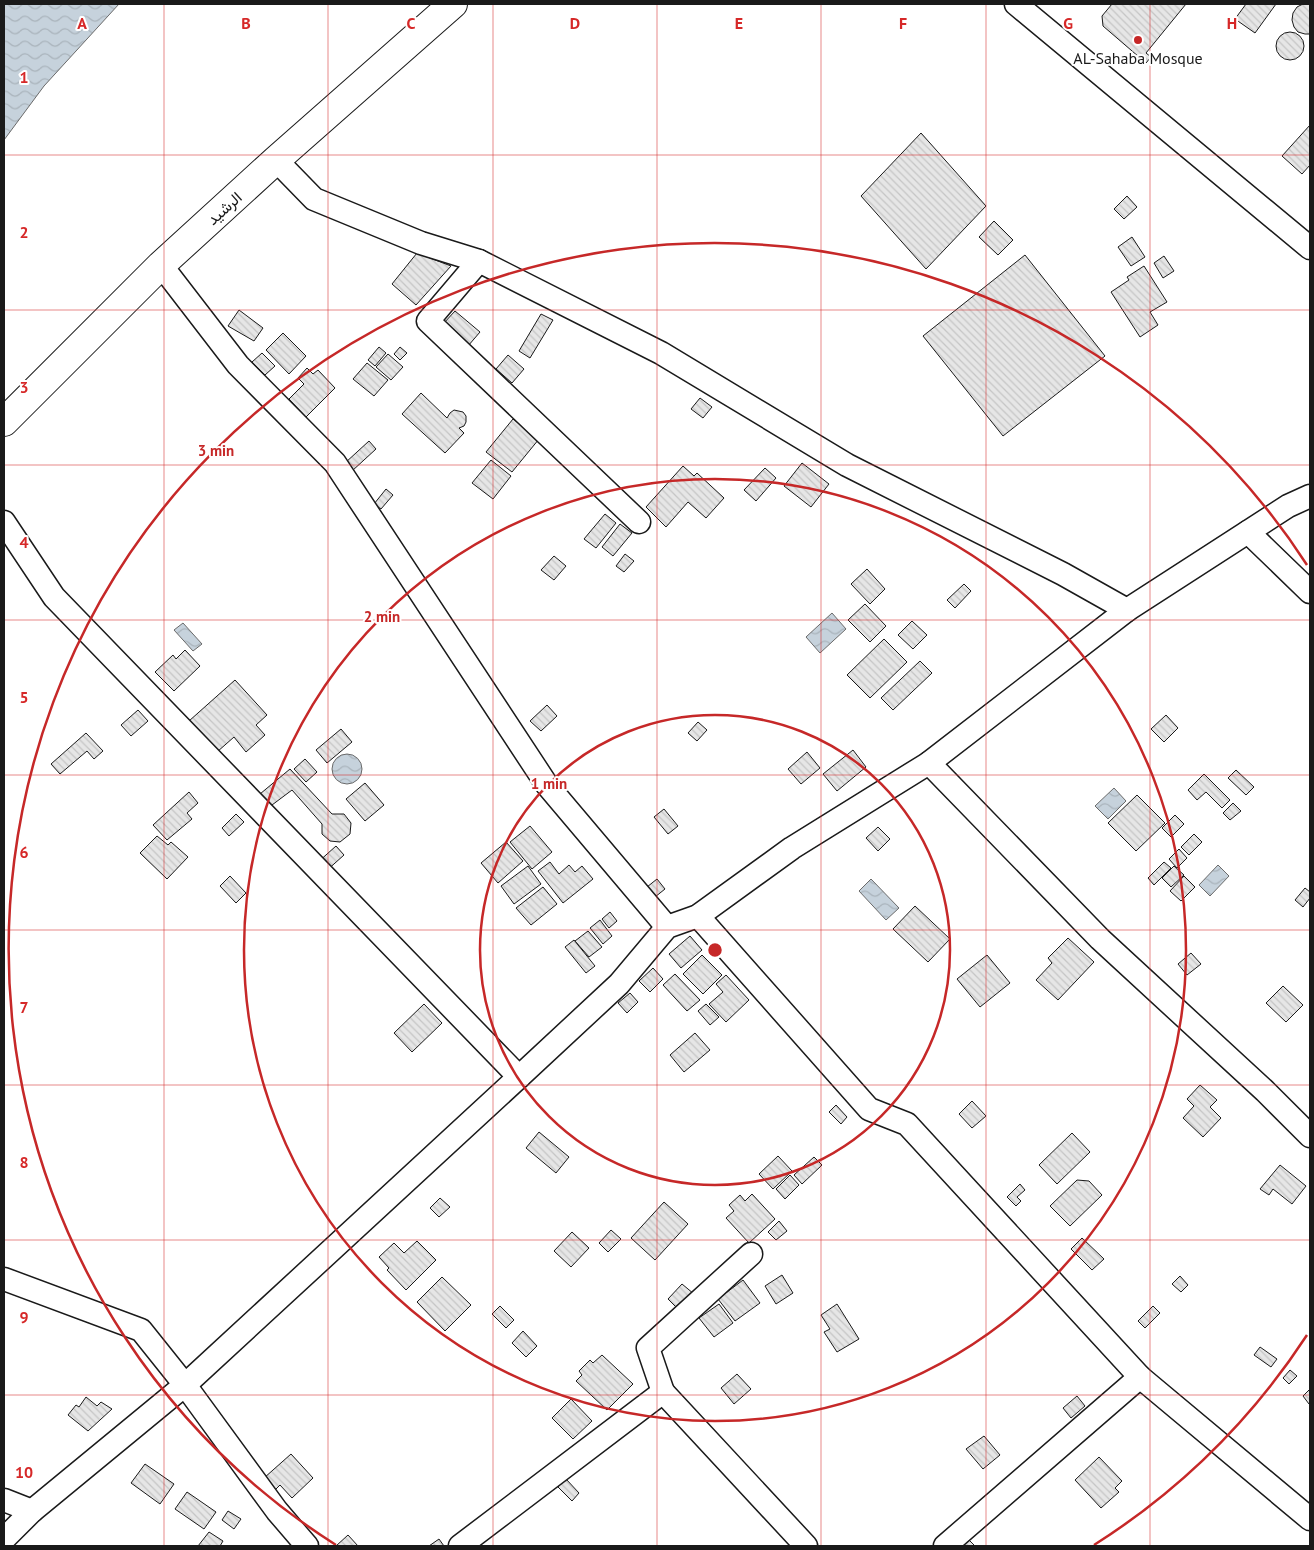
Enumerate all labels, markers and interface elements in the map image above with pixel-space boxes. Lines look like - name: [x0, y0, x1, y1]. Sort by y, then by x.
- text: A: [77, 13, 87, 33]
- text: B: [241, 13, 251, 33]
- text: C: [407, 13, 416, 33]
- text: D: [570, 13, 580, 33]
- text: E: [735, 13, 743, 33]
- text: F: [899, 13, 907, 33]
- text: G: [1063, 13, 1073, 33]
- text: H: [1227, 13, 1237, 33]
- marker: AL-Sahaba Mosque: [1132, 34, 1144, 46]
- place label: AL-Sahaba Mosque: [1073, 48, 1203, 68]
- text: 1: [19, 67, 29, 87]
- street label: الرشيد: [202, 187, 246, 230]
- text: 2: [19, 222, 29, 242]
- text: 3: [19, 377, 29, 397]
- text: 3 min: [198, 441, 234, 460]
- text: 4: [19, 532, 29, 552]
- text: 2 min: [364, 607, 400, 626]
- text: 5: [19, 687, 29, 707]
- text: 1 min: [531, 774, 567, 793]
- text: 6: [19, 842, 29, 862]
- centre of rings: [706, 941, 724, 959]
- text: 7: [19, 997, 29, 1017]
- text: 8: [19, 1152, 29, 1172]
- text: 9: [19, 1307, 29, 1327]
- text: 10: [15, 1462, 33, 1482]

